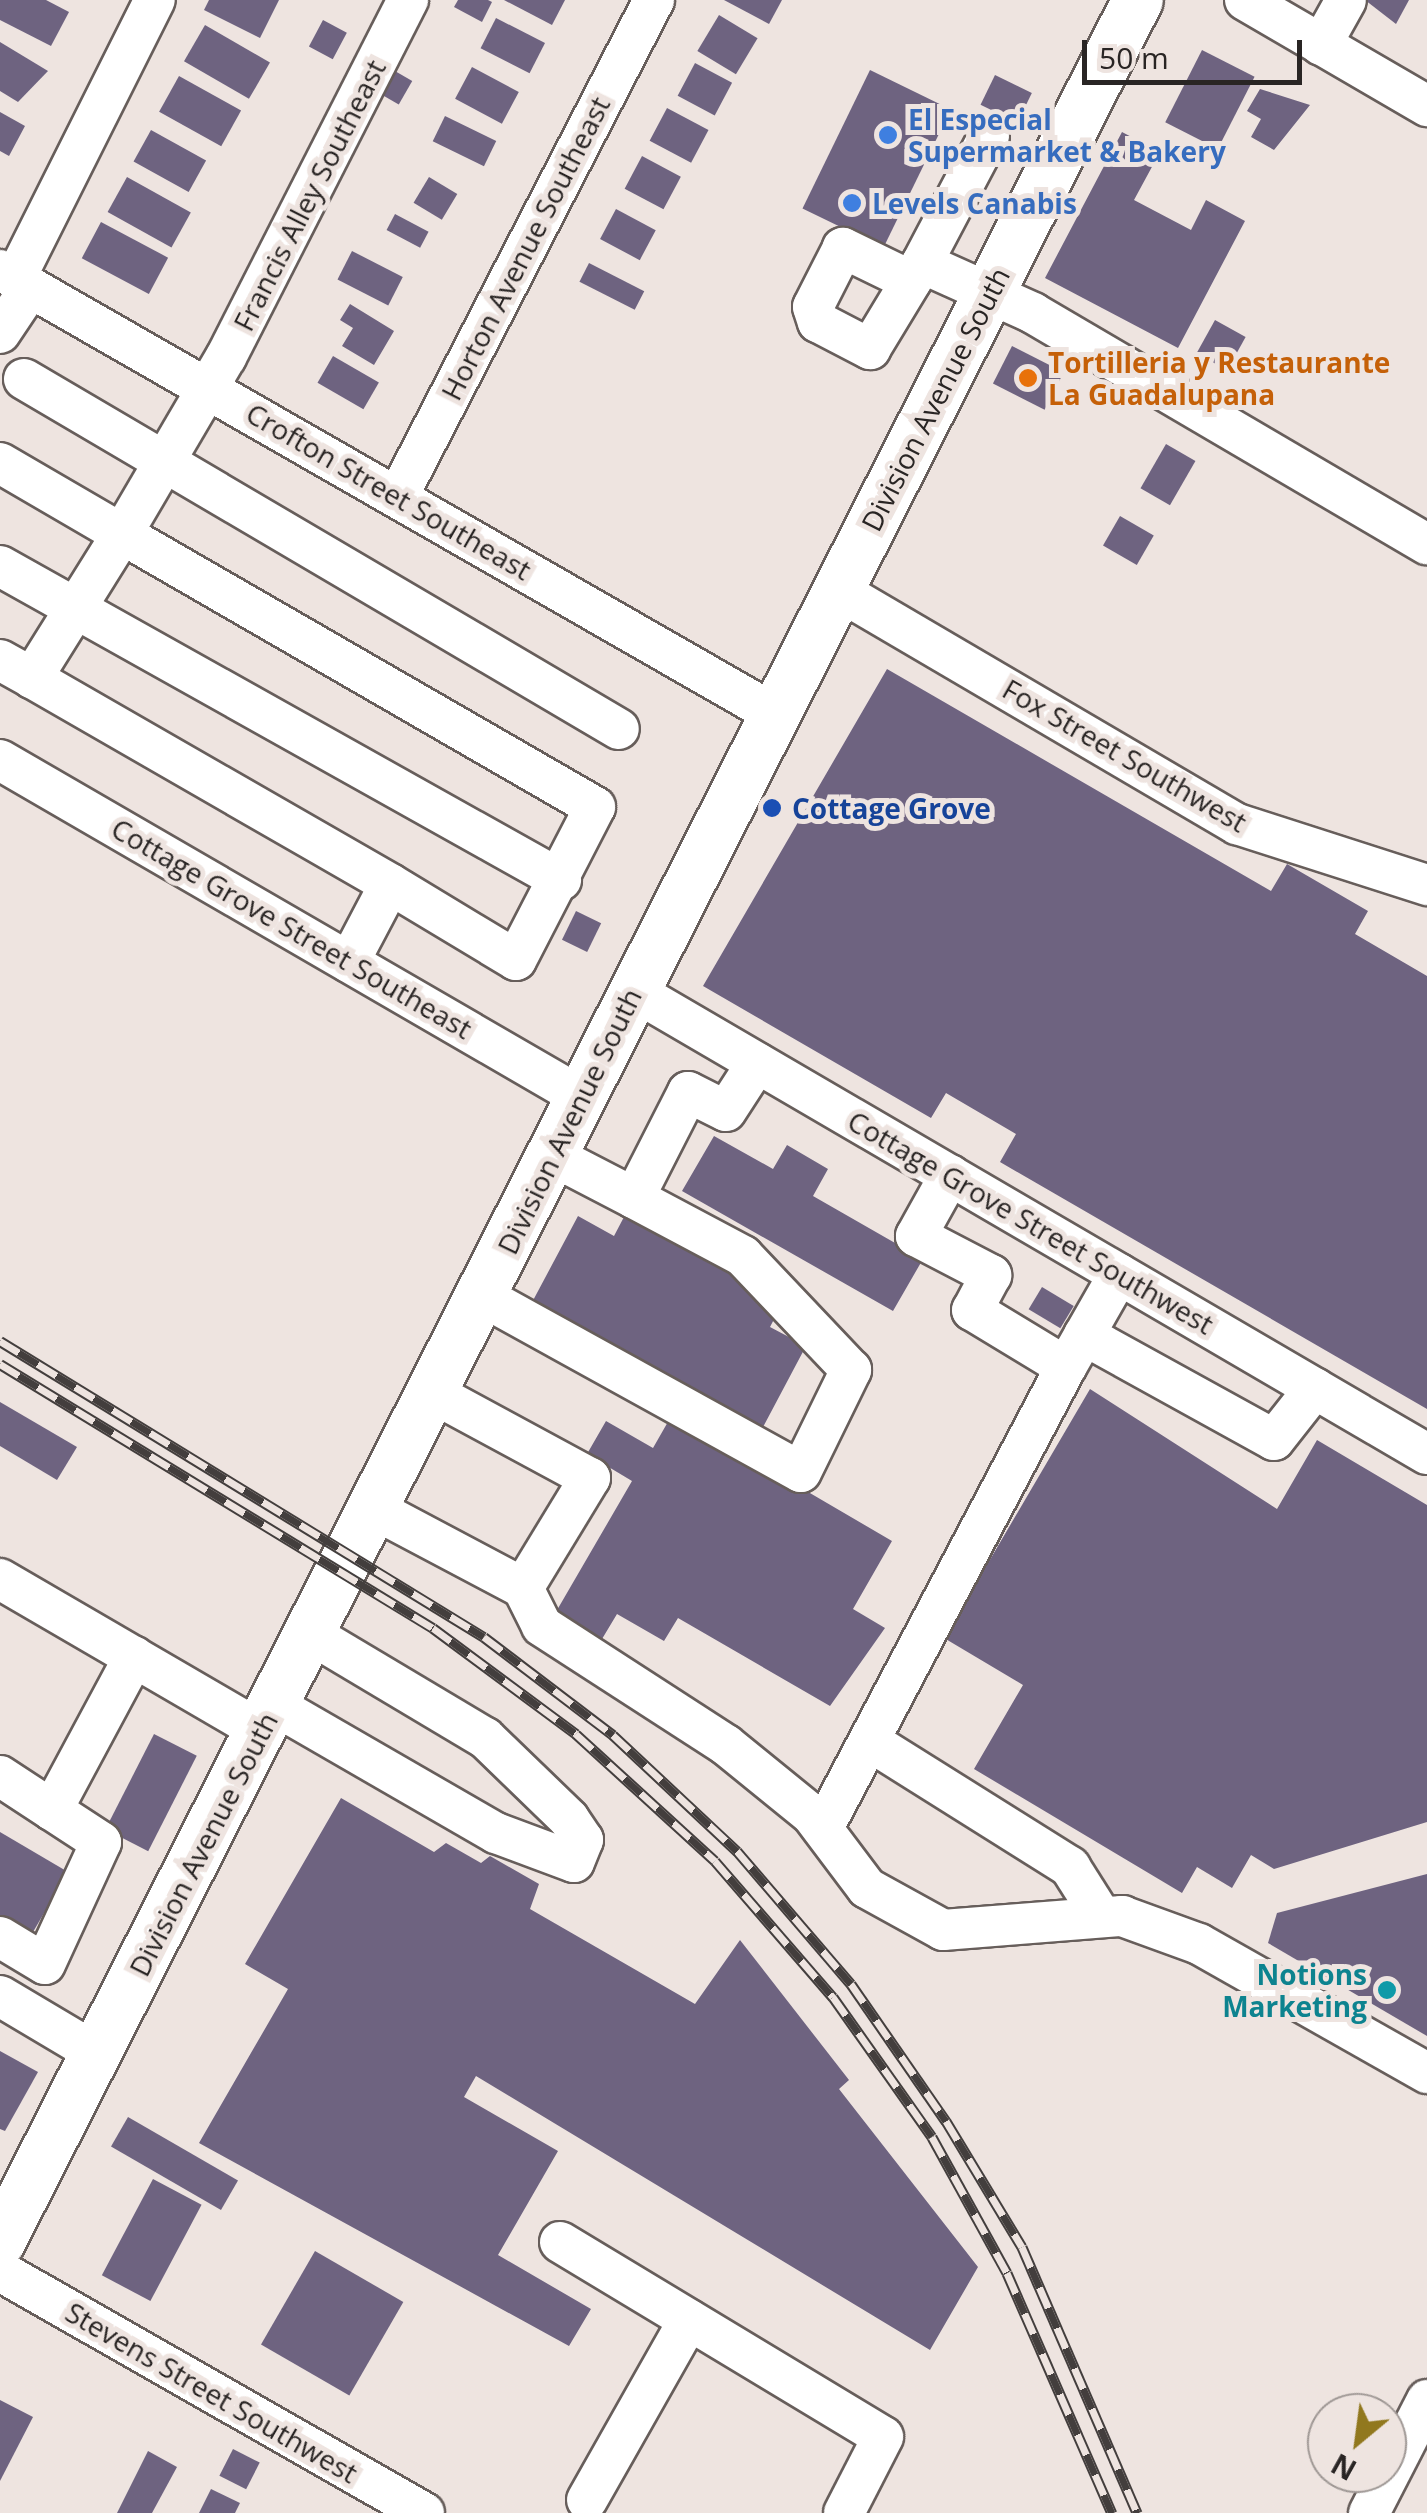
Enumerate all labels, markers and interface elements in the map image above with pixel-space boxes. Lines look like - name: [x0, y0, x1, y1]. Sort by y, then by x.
- scale bar: [1087, 20, 1307, 82]
- text: 50 m: [1099, 37, 1169, 78]
- street label: Francis Alley Southeast: [226, 54, 392, 336]
- street label: Horton Avenue Southeast: [434, 91, 616, 405]
- place label: El Especial Supermarket & Bakery: [908, 102, 1226, 168]
- marker: El Especial Supermarket & Bakery: [877, 124, 899, 146]
- place label: Levels Canabis: [872, 186, 1077, 220]
- marker: Levels Canabis: [841, 192, 863, 214]
- street label: Division Avenue South: [854, 262, 1016, 536]
- place label: Tortilleria y Restaurante La Guadalupana: [1048, 345, 1390, 411]
- marker: Tortilleria y Restaurante La Guadalupana: [1017, 367, 1039, 389]
- street label: Crofton Street Southeast: [241, 396, 537, 586]
- street label: Fox Street Southwest: [997, 671, 1253, 839]
- place label: Cottage Grove: [792, 791, 991, 825]
- marker: Cottage Grove: [761, 797, 783, 819]
- street label: Cottage Grove Street Southeast: [106, 811, 478, 1045]
- street label: Division Avenue South: [490, 983, 648, 1259]
- street label: Cottage Grove Street Southwest: [842, 1103, 1220, 1341]
- street label: Division Avenue South: [122, 1707, 284, 1981]
- place label: Notions Marketing: [1222, 1957, 1367, 2023]
- marker: Notions Marketing: [1376, 1979, 1398, 2001]
- street label: Stevens Street Southwest: [60, 2295, 364, 2489]
- north arrow: [1307, 2393, 1407, 2493]
- text: N: [1324, 2445, 1363, 2490]

